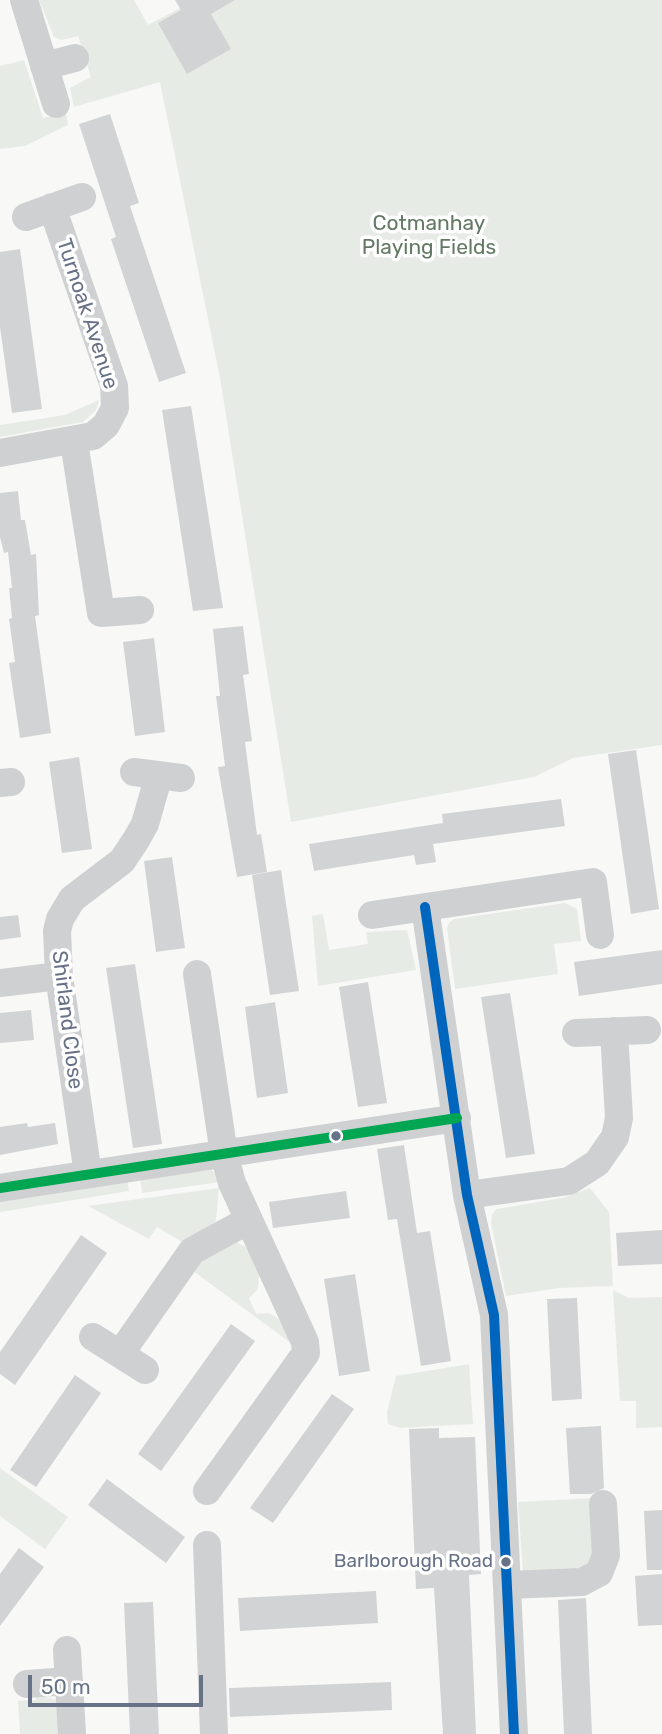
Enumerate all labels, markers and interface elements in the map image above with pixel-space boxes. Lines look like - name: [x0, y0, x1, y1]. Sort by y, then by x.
- park label: Cotmanhay Playing Fields: [362, 211, 496, 261]
- street label: Turnoak Avenue: [51, 235, 123, 393]
- street label: Shirland Close: [46, 949, 88, 1091]
- unlabelled marker: [329, 1129, 343, 1143]
- place label: Barlborough Road: [334, 1551, 493, 1573]
- marker: Barlborough Road: [499, 1555, 513, 1569]
- scale bar: [32, 1660, 206, 1704]
- text: 50 m: [41, 1674, 91, 1699]

